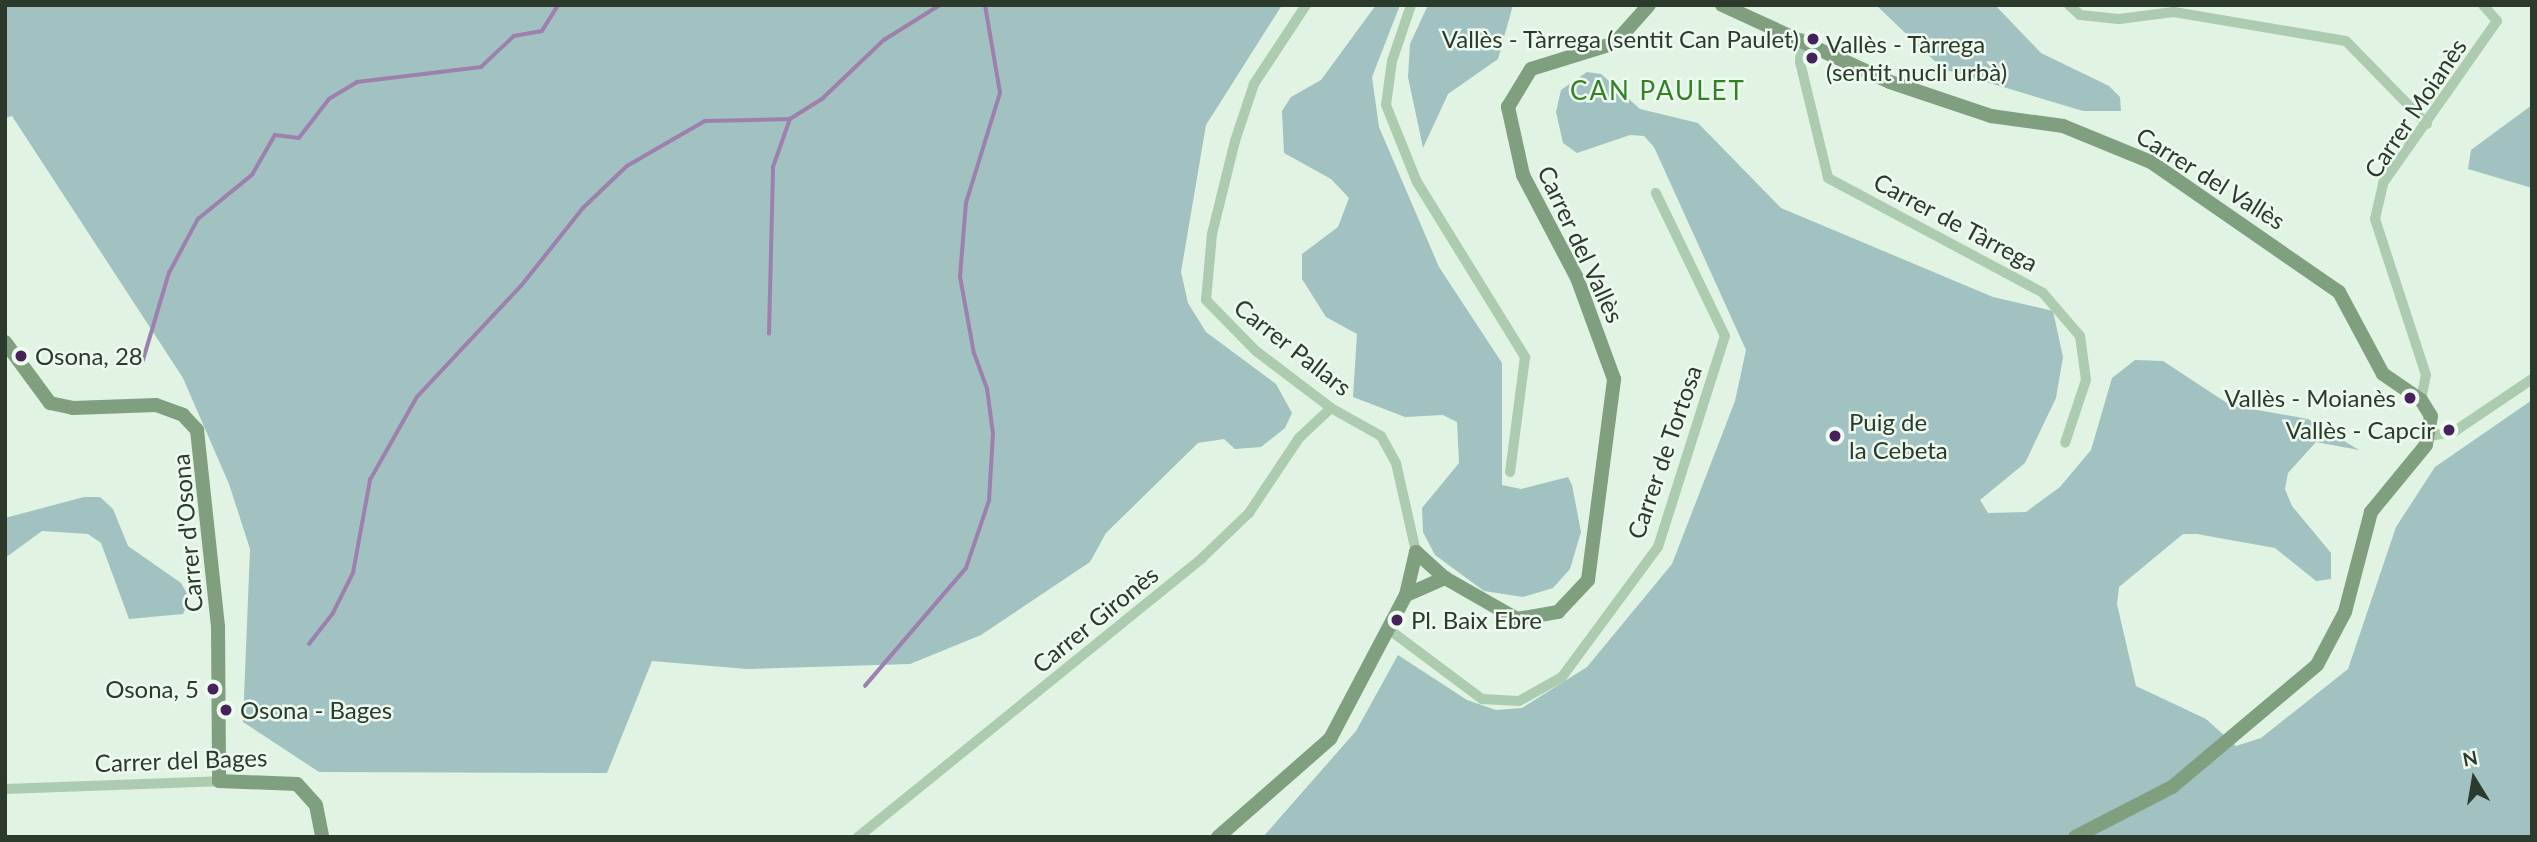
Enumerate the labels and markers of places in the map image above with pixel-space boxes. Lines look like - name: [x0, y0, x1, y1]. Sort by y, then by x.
- place label: Vallès - Tàrrega (sentit Can Paulet): [1441, 25, 1799, 53]
- place label: Vallès - Tàrrega (sentit nucli urbà): [1826, 30, 2007, 86]
- marker: Vallès - Tàrrega (sentit Can Paulet): [1805, 31, 1821, 47]
- marker: Vallès - Tàrrega (sentit nucli urbà): [1804, 50, 1820, 66]
- place label: Osona, 28: [35, 342, 143, 370]
- marker: Osona, 28: [13, 348, 29, 364]
- place label: Vallès - Moianès: [2224, 384, 2396, 412]
- marker: Vallès - Moianès: [2402, 390, 2418, 406]
- place label: Puig de la Cebeta: [1849, 408, 1948, 464]
- place label: Vallès - Capcir: [2286, 416, 2435, 444]
- marker: Vallès - Capcir: [2441, 422, 2457, 438]
- marker: Puig de la Cebeta: [1827, 428, 1843, 444]
- place label: Pl. Baix Ebre: [1411, 606, 1542, 634]
- marker: Pl. Baix Ebre: [1389, 612, 1405, 628]
- place label: Osona, 5: [105, 675, 199, 703]
- marker: Osona, 5: [205, 681, 221, 697]
- place label: Osona - Bages: [240, 696, 392, 724]
- marker: Osona - Bages: [218, 702, 234, 718]

